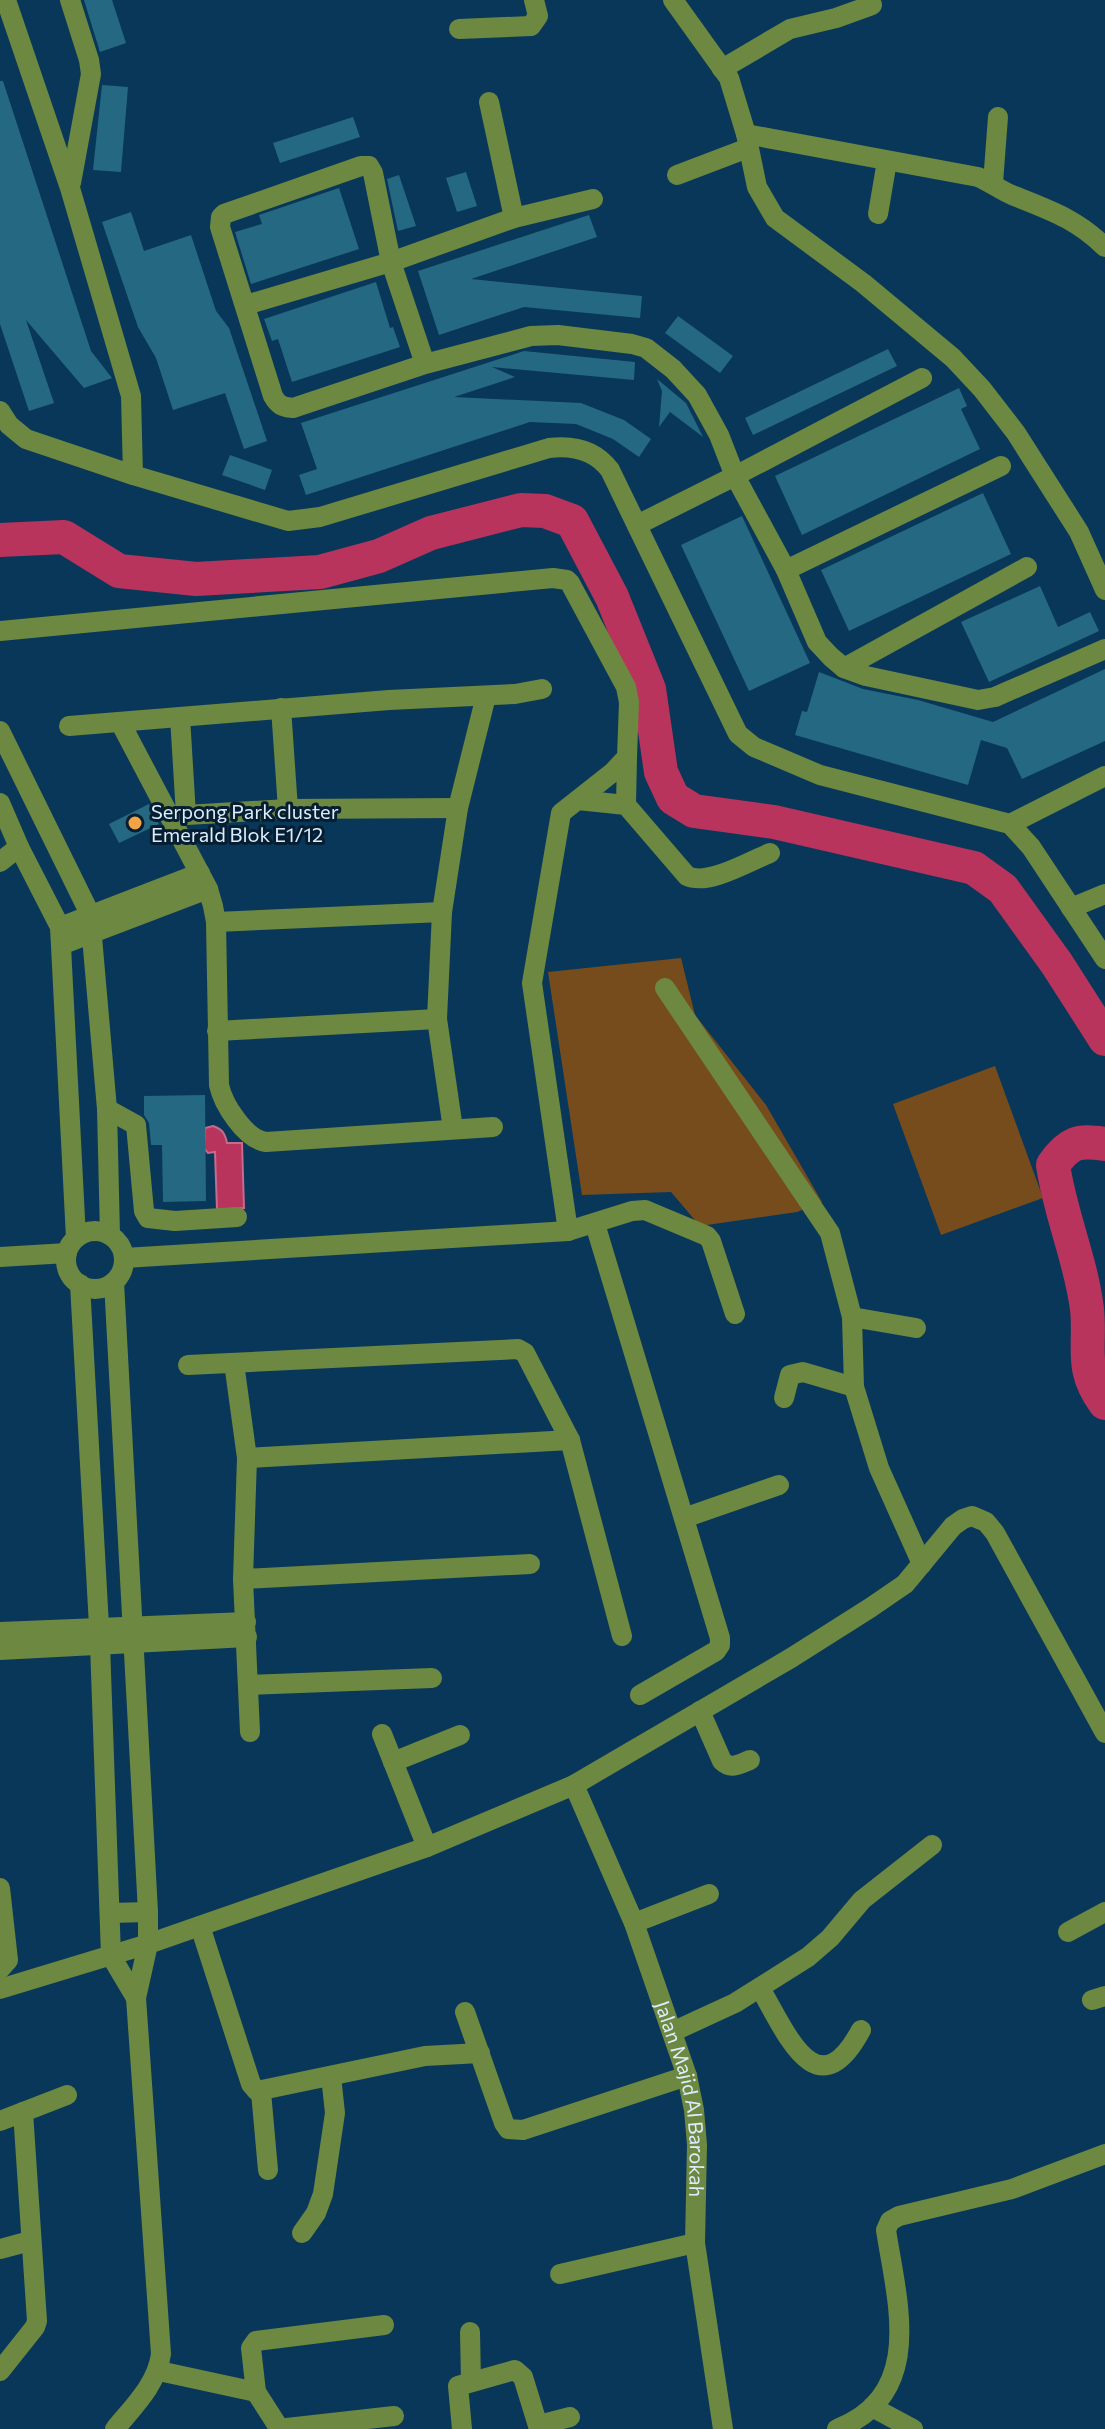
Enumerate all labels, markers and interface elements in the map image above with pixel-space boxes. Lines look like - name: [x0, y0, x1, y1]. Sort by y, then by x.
- place label: Serpong Park cluster Emerald Blok E1/12: [151, 799, 339, 846]
- marker: Serpong Park cluster Emerald Blok E1/12: [126, 814, 144, 832]
- street label: Jalan Majid Al Barokah: [651, 1997, 710, 2197]

